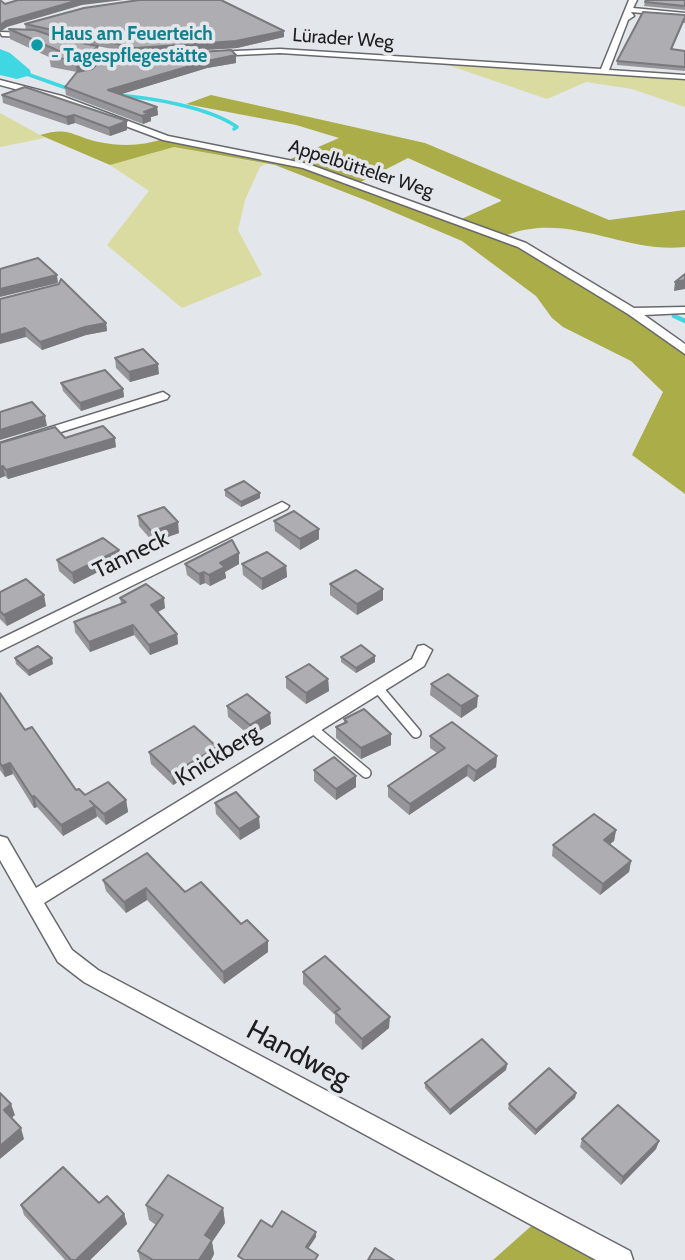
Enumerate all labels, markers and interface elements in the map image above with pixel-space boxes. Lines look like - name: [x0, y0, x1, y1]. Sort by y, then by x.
- place label: Haus am Feuerteich - Tagespflegestätte: [51, 23, 213, 67]
- street label: Lürader Weg: [292, 24, 394, 54]
- marker: Haus am Feuerteich - Tagespflegestätte: [29, 37, 45, 53]
- street label: Appelbütteler Weg: [286, 135, 436, 203]
- street label: Tanneck: [89, 525, 173, 585]
- street label: Knickberg: [171, 719, 265, 793]
- street label: Handweg: [240, 1014, 356, 1096]

